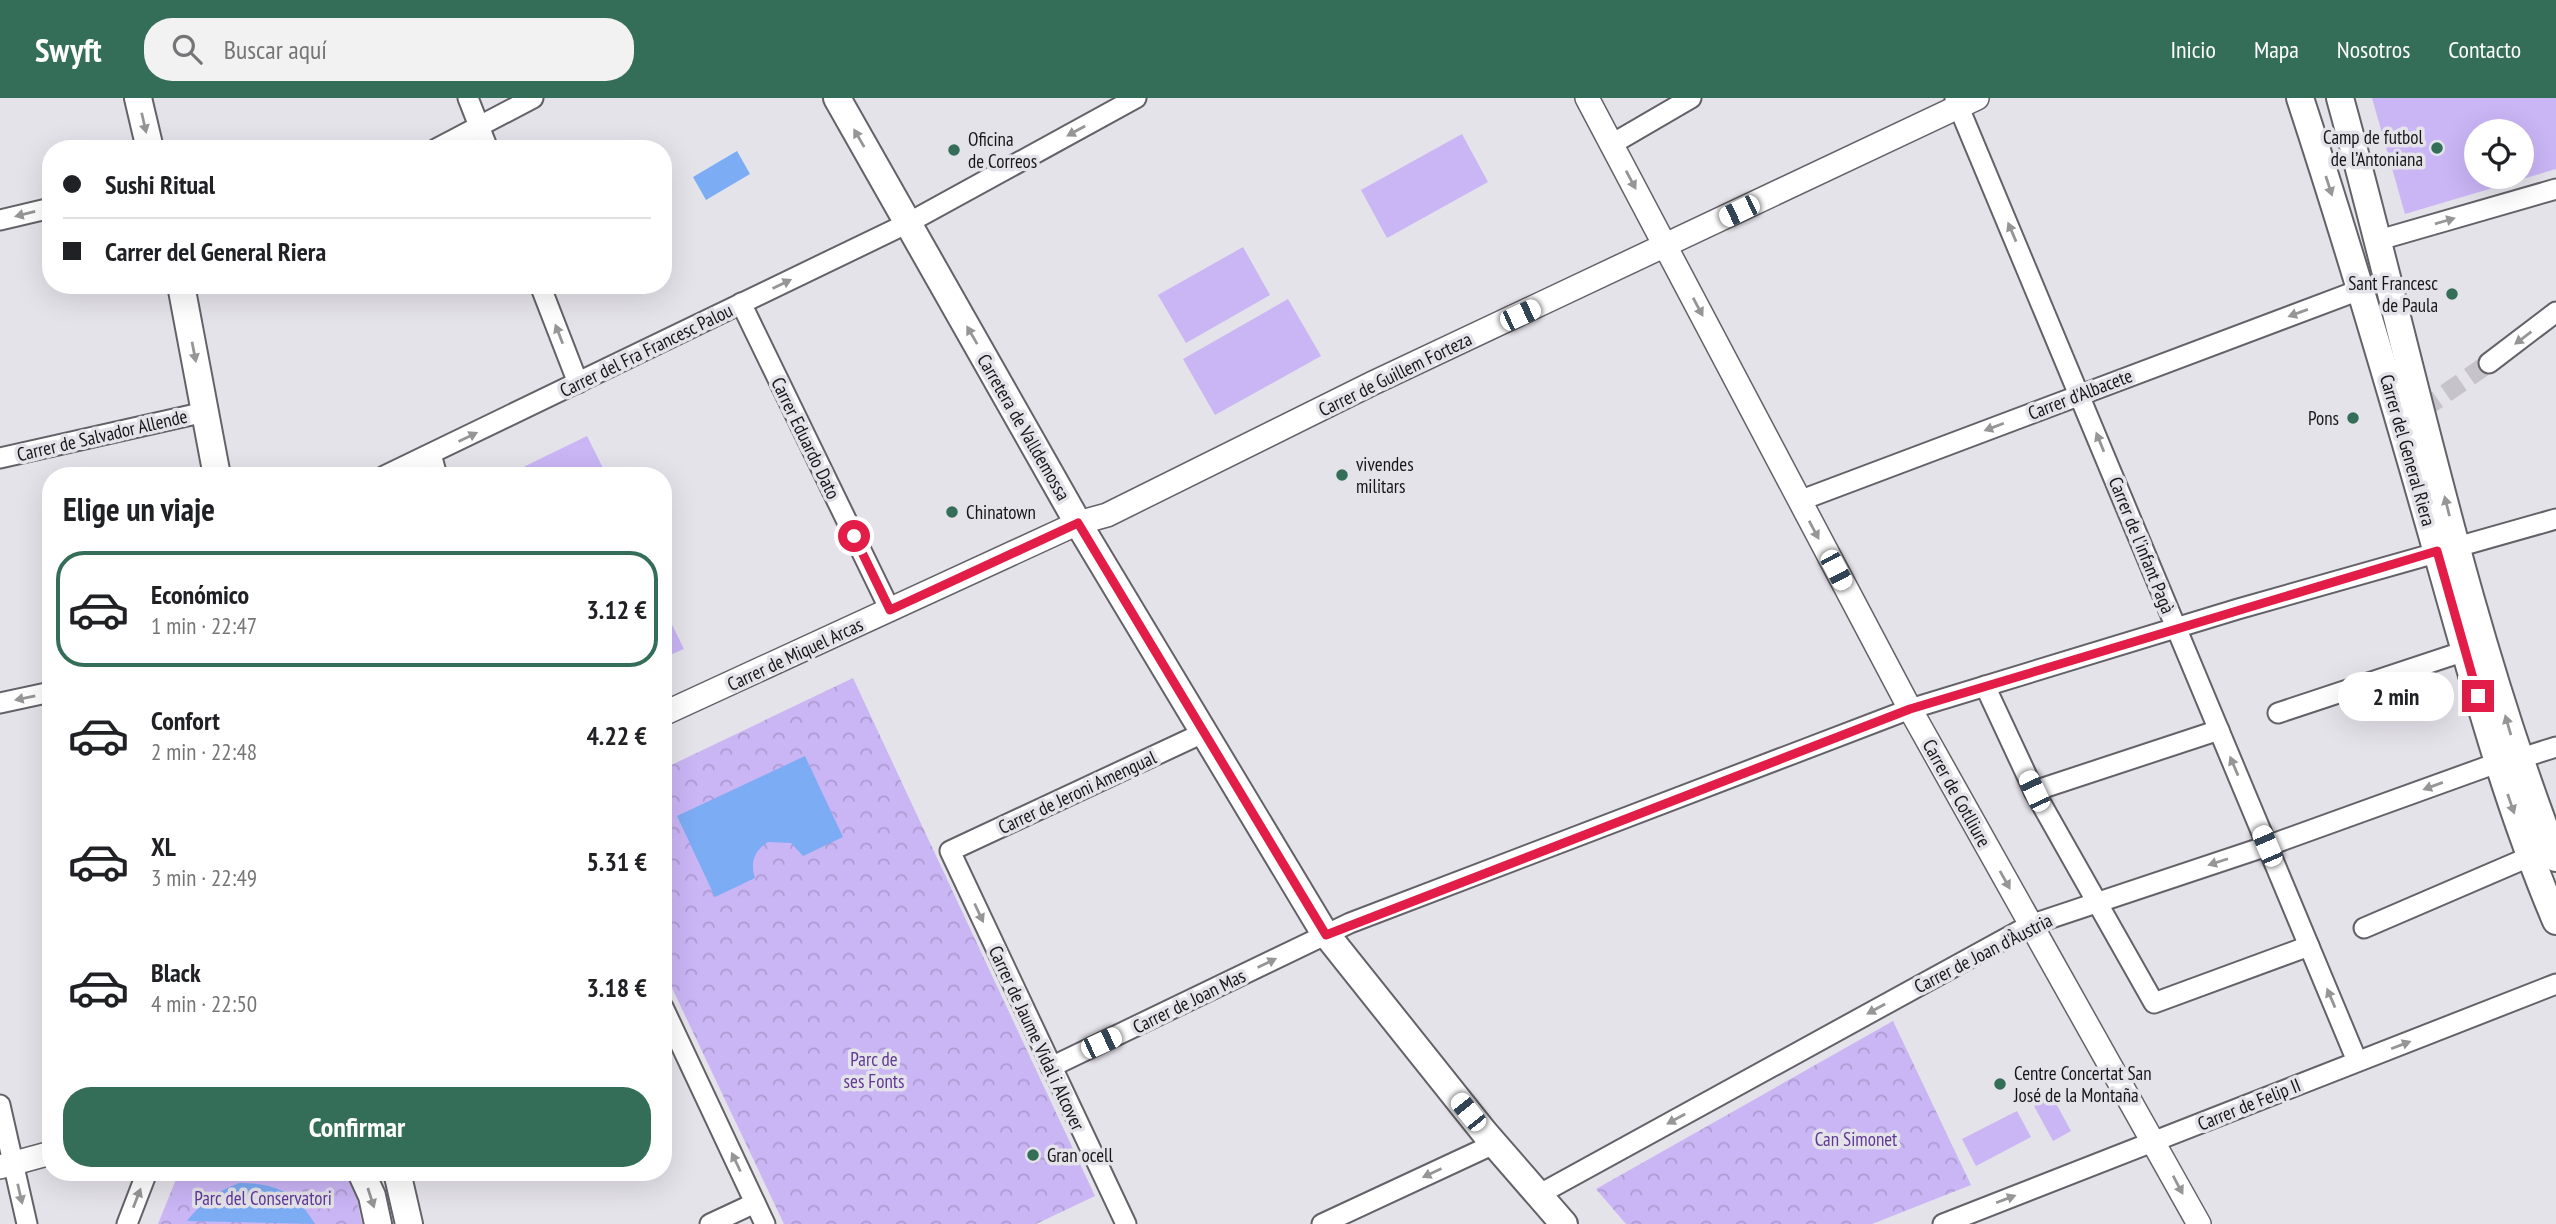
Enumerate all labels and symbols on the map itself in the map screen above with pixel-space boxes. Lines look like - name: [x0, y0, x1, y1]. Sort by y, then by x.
- one-way arrow: [138, 112, 149, 134]
- one-way arrow: [1066, 125, 1086, 137]
- place label: Camp de futbol de l’Antoniana: [2323, 125, 2424, 171]
- place label: Oficina de Correos: [968, 127, 1037, 173]
- one-way arrow: [853, 128, 865, 147]
- marker: Camp de futbol de l’Antoniana: [2429, 140, 2445, 156]
- marker: Oficina de Correos: [946, 142, 962, 158]
- one-way arrow: [1625, 170, 1636, 190]
- one-way arrow: [2324, 176, 2334, 197]
- car: [1716, 192, 1763, 230]
- one-way arrow: [14, 209, 36, 220]
- one-way arrow: [2434, 216, 2455, 226]
- one-way arrow: [2006, 222, 2017, 243]
- place label: Sant Francesc de Paula: [2348, 271, 2438, 317]
- one-way arrow: [772, 278, 792, 289]
- marker: Sant Francesc de Paula: [2444, 286, 2460, 302]
- car: [1497, 297, 1544, 333]
- one-way arrow: [1691, 297, 1703, 317]
- street label: Carrer del Fra Francesc Palou: [556, 298, 736, 402]
- one-way arrow: [2288, 308, 2309, 319]
- one-way arrow: [553, 324, 564, 345]
- one-way arrow: [966, 326, 978, 345]
- street label: Carrer de Guillem Forteza: [1315, 327, 1475, 421]
- one-way arrow: [2514, 330, 2532, 345]
- one-way arrow: [188, 341, 199, 363]
- street label: Carretera de Valldemossa: [972, 349, 1076, 505]
- street label: Carrer d'Albacete: [2024, 363, 2136, 425]
- street label: Carrer del General Riera: [2375, 371, 2441, 529]
- street label: Carrer Eduardo Dato: [766, 373, 846, 503]
- street label: Carrer de Salvador Allende: [15, 404, 190, 466]
- place label: Pons: [2308, 406, 2339, 430]
- marker: Pons: [2345, 410, 2361, 426]
- one-way arrow: [1983, 421, 2004, 432]
- one-way arrow: [458, 431, 478, 442]
- one-way arrow: [2094, 432, 2105, 453]
- place label: vivendes militars: [1356, 452, 1414, 498]
- marker: vivendes militars: [1334, 467, 1350, 483]
- street label: Carrer de l'infant Pagà: [2104, 473, 2180, 617]
- one-way arrow: [2441, 495, 2452, 517]
- place label: Chinatown: [966, 500, 1036, 524]
- marker: Chinatown: [944, 504, 960, 520]
- route start: [838, 520, 870, 552]
- one-way arrow: [1809, 520, 1820, 540]
- car: [1817, 547, 1856, 593]
- street label: Carrer de Miquel Arcas: [723, 612, 867, 696]
- callout: 2 min: [2338, 672, 2454, 720]
- route end: [2462, 680, 2494, 712]
- one-way arrow: [14, 692, 36, 703]
- one-way arrow: [2502, 714, 2513, 736]
- street label: Carrer de Cotlliure: [1918, 735, 1997, 851]
- street label: Carrer de Jeroni Amengual: [994, 745, 1160, 839]
- one-way arrow: [2228, 755, 2239, 776]
- car: [2016, 768, 2053, 814]
- one-way arrow: [2423, 781, 2444, 792]
- one-way arrow: [2506, 793, 2517, 814]
- car: [2250, 823, 2285, 869]
- one-way arrow: [2208, 857, 2229, 868]
- one-way arrow: [1999, 871, 2011, 890]
- one-way arrow: [973, 903, 984, 923]
- street label: Carrer de Joan d'Àustria: [1910, 908, 2056, 998]
- street label: Carrer de Jaume Vidal i Alcover: [984, 942, 1091, 1135]
- one-way arrow: [1257, 958, 1277, 969]
- street label: Carrer de Joan Mas: [1129, 963, 1249, 1039]
- one-way arrow: [2325, 988, 2336, 1009]
- one-way arrow: [1866, 1003, 1886, 1015]
- car: [1078, 1025, 1125, 1061]
- one-way arrow: [2390, 1039, 2411, 1050]
- park label: Parc de ses Fonts: [844, 1047, 904, 1093]
- place label: Centre Concertat San José de la Montaña: [2013, 1061, 2151, 1107]
- street label: Carrer de Felip II: [2194, 1072, 2304, 1136]
- marker: Centre Concertat San José de la Montaña: [1992, 1076, 2008, 1092]
- car: [1447, 1089, 1490, 1135]
- one-way arrow: [1667, 1113, 1686, 1125]
- park label: Can Simonet: [1815, 1127, 1898, 1151]
- place label: Gran ocell: [1047, 1143, 1113, 1167]
- marker: Gran ocell: [1025, 1147, 1041, 1163]
- one-way arrow: [730, 1152, 742, 1172]
- one-way arrow: [1422, 1167, 1442, 1179]
- one-way arrow: [2172, 1175, 2183, 1195]
- one-way arrow: [15, 1183, 26, 1205]
- park label: Parc del Conservatori: [194, 1186, 332, 1210]
- one-way arrow: [366, 1187, 377, 1208]
- one-way arrow: [132, 1188, 143, 1209]
- one-way arrow: [1996, 1194, 2017, 1205]

